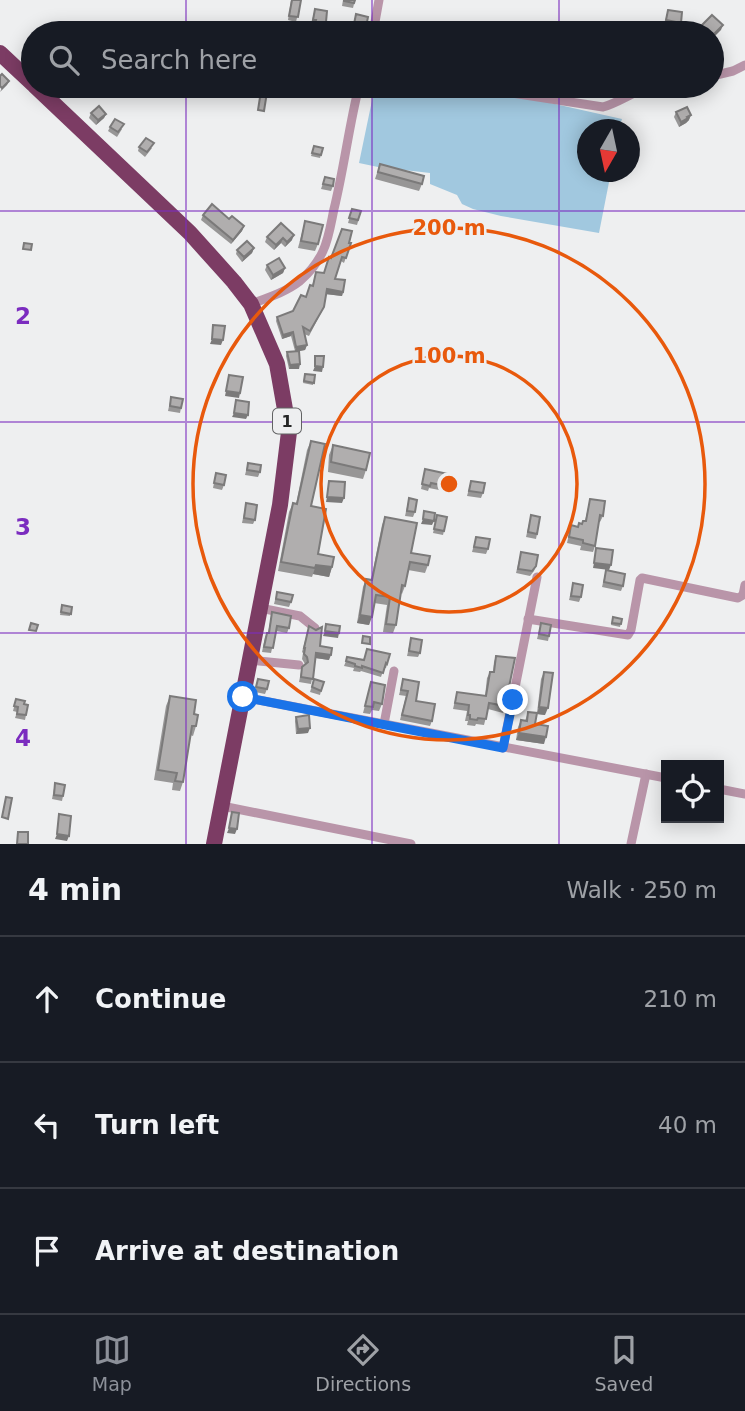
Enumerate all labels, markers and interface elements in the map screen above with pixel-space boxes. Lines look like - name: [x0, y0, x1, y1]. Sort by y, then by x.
- search box: [21, 21, 724, 98]
- icon: search: [45, 41, 83, 79]
- text: Search here: [101, 45, 257, 75]
- north arrow: [577, 119, 640, 182]
- text: 200 m: [412, 216, 486, 240]
- text: 2: [15, 303, 31, 329]
- text: 100 m: [412, 344, 486, 368]
- road number: 1: [273, 408, 301, 434]
- centre of rings: [437, 472, 461, 496]
- text: 3: [15, 514, 31, 540]
- route start: [227, 681, 258, 712]
- route end: [497, 684, 528, 715]
- text: 4: [15, 725, 31, 751]
- map controls: [661, 760, 724, 823]
- button: locate: [661, 760, 724, 823]
- text: 4 min: [28, 872, 122, 907]
- text: Walk · 250 m: [566, 877, 717, 903]
- icon: ahead: [28, 980, 66, 1018]
- text: Continue: [95, 984, 226, 1014]
- text: 210 m: [643, 986, 717, 1012]
- icon: left: [28, 1106, 66, 1144]
- text: Turn left: [95, 1110, 219, 1140]
- text: 40 m: [658, 1112, 717, 1138]
- icon: arrive: [28, 1232, 66, 1270]
- text: Arrive at destination: [95, 1236, 399, 1266]
- tab: Map: [92, 1331, 132, 1395]
- tab: Directions: [315, 1331, 411, 1395]
- tab: Saved: [595, 1331, 653, 1395]

